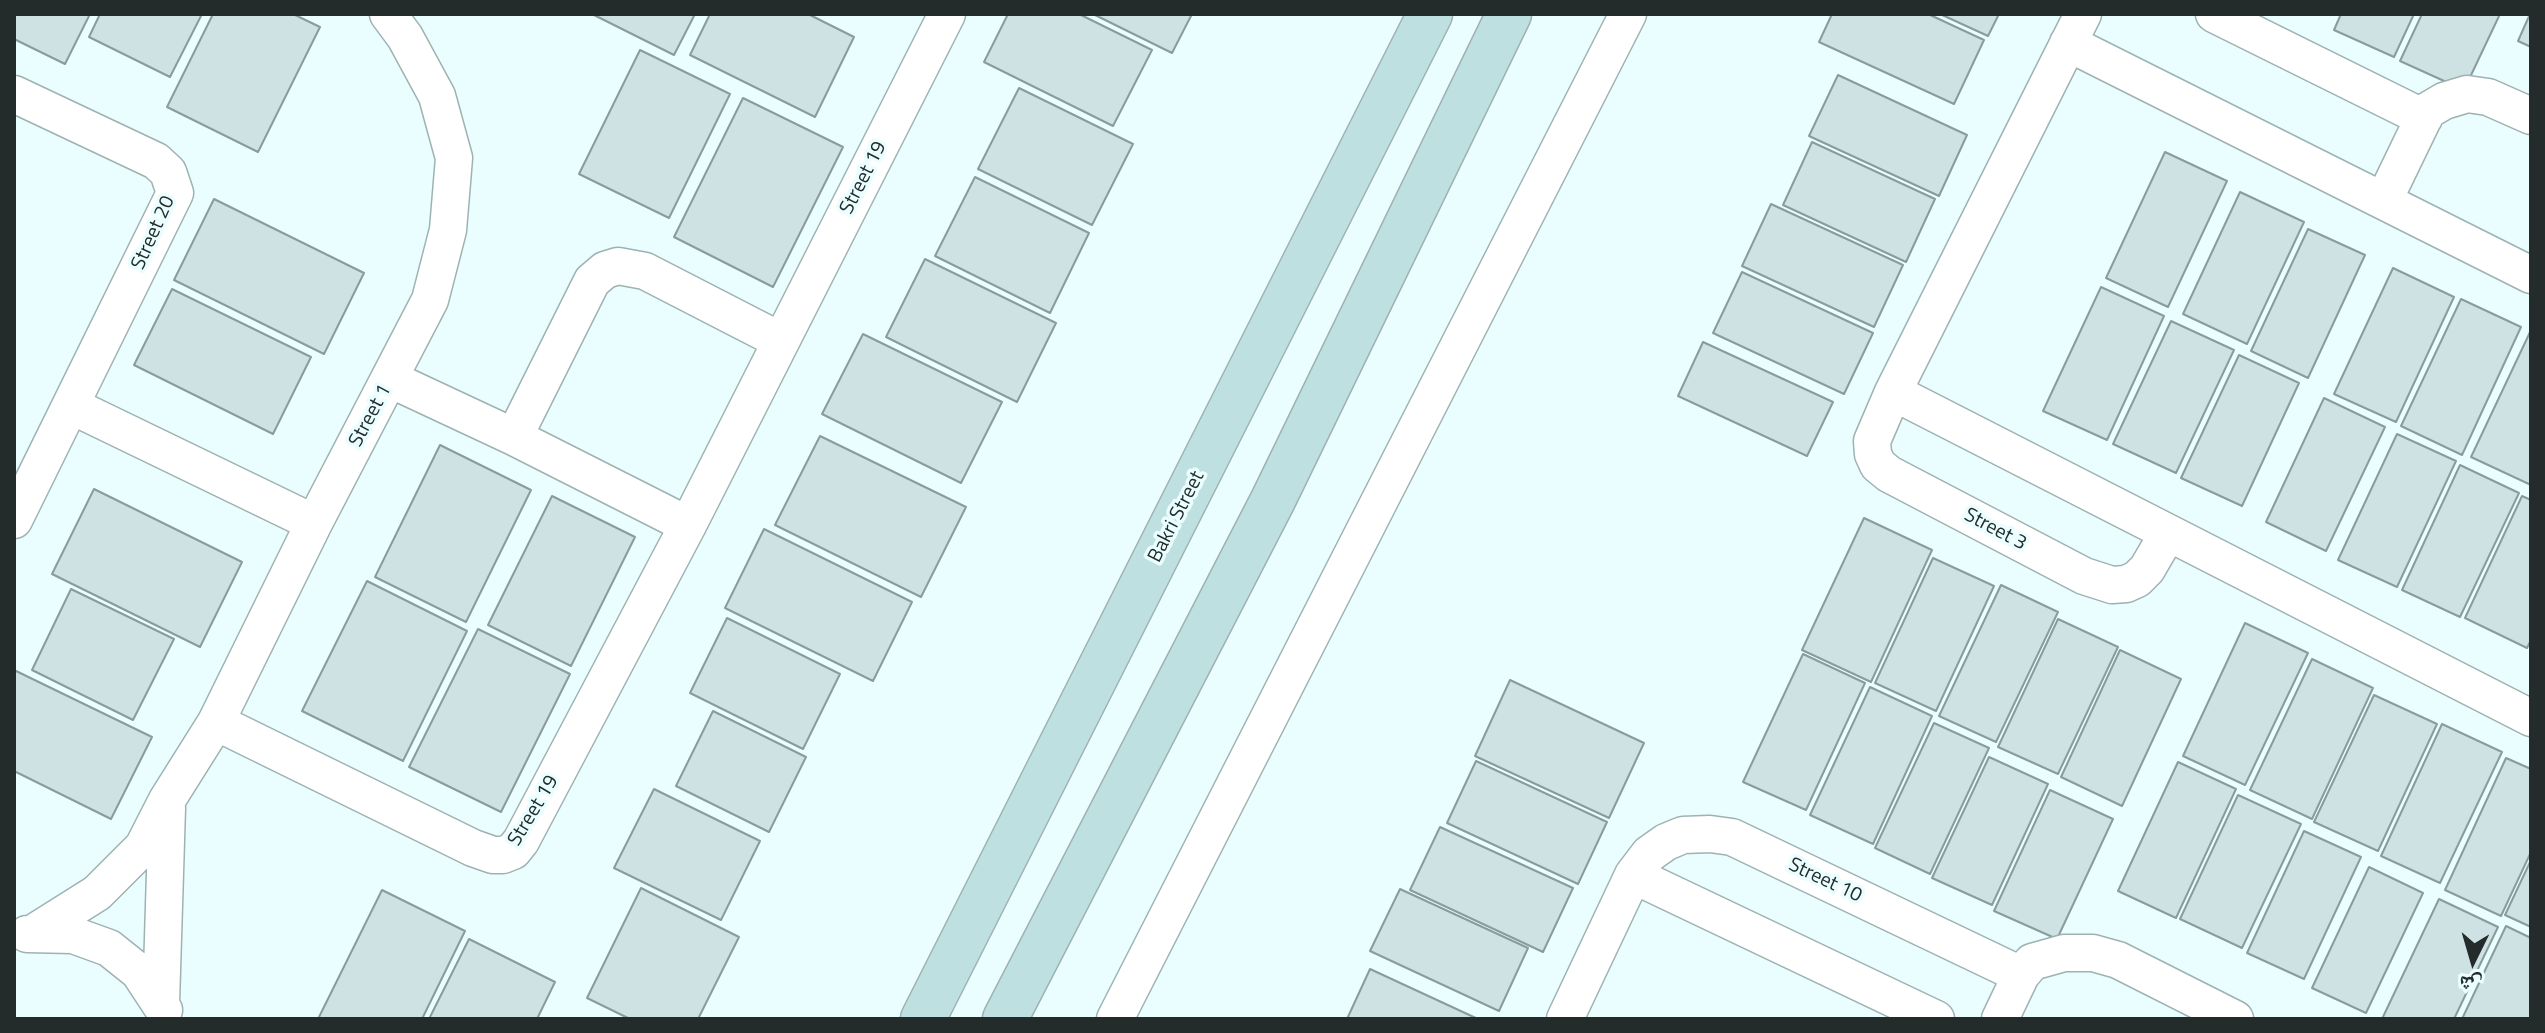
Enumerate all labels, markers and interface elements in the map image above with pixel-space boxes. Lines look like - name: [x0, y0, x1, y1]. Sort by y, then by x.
- street label: Street 19: [836, 138, 892, 218]
- street label: Street 20: [127, 192, 181, 274]
- street label: Street 1: [345, 381, 397, 451]
- street label: Bakri Street: [1144, 467, 1210, 567]
- street label: Street 3: [1960, 504, 2030, 556]
- street label: Street 19: [504, 771, 564, 851]
- street label: Street 10: [1784, 854, 1866, 908]
- north arrow: [2433, 921, 2513, 1001]
- text: ش: [2458, 967, 2484, 1003]

